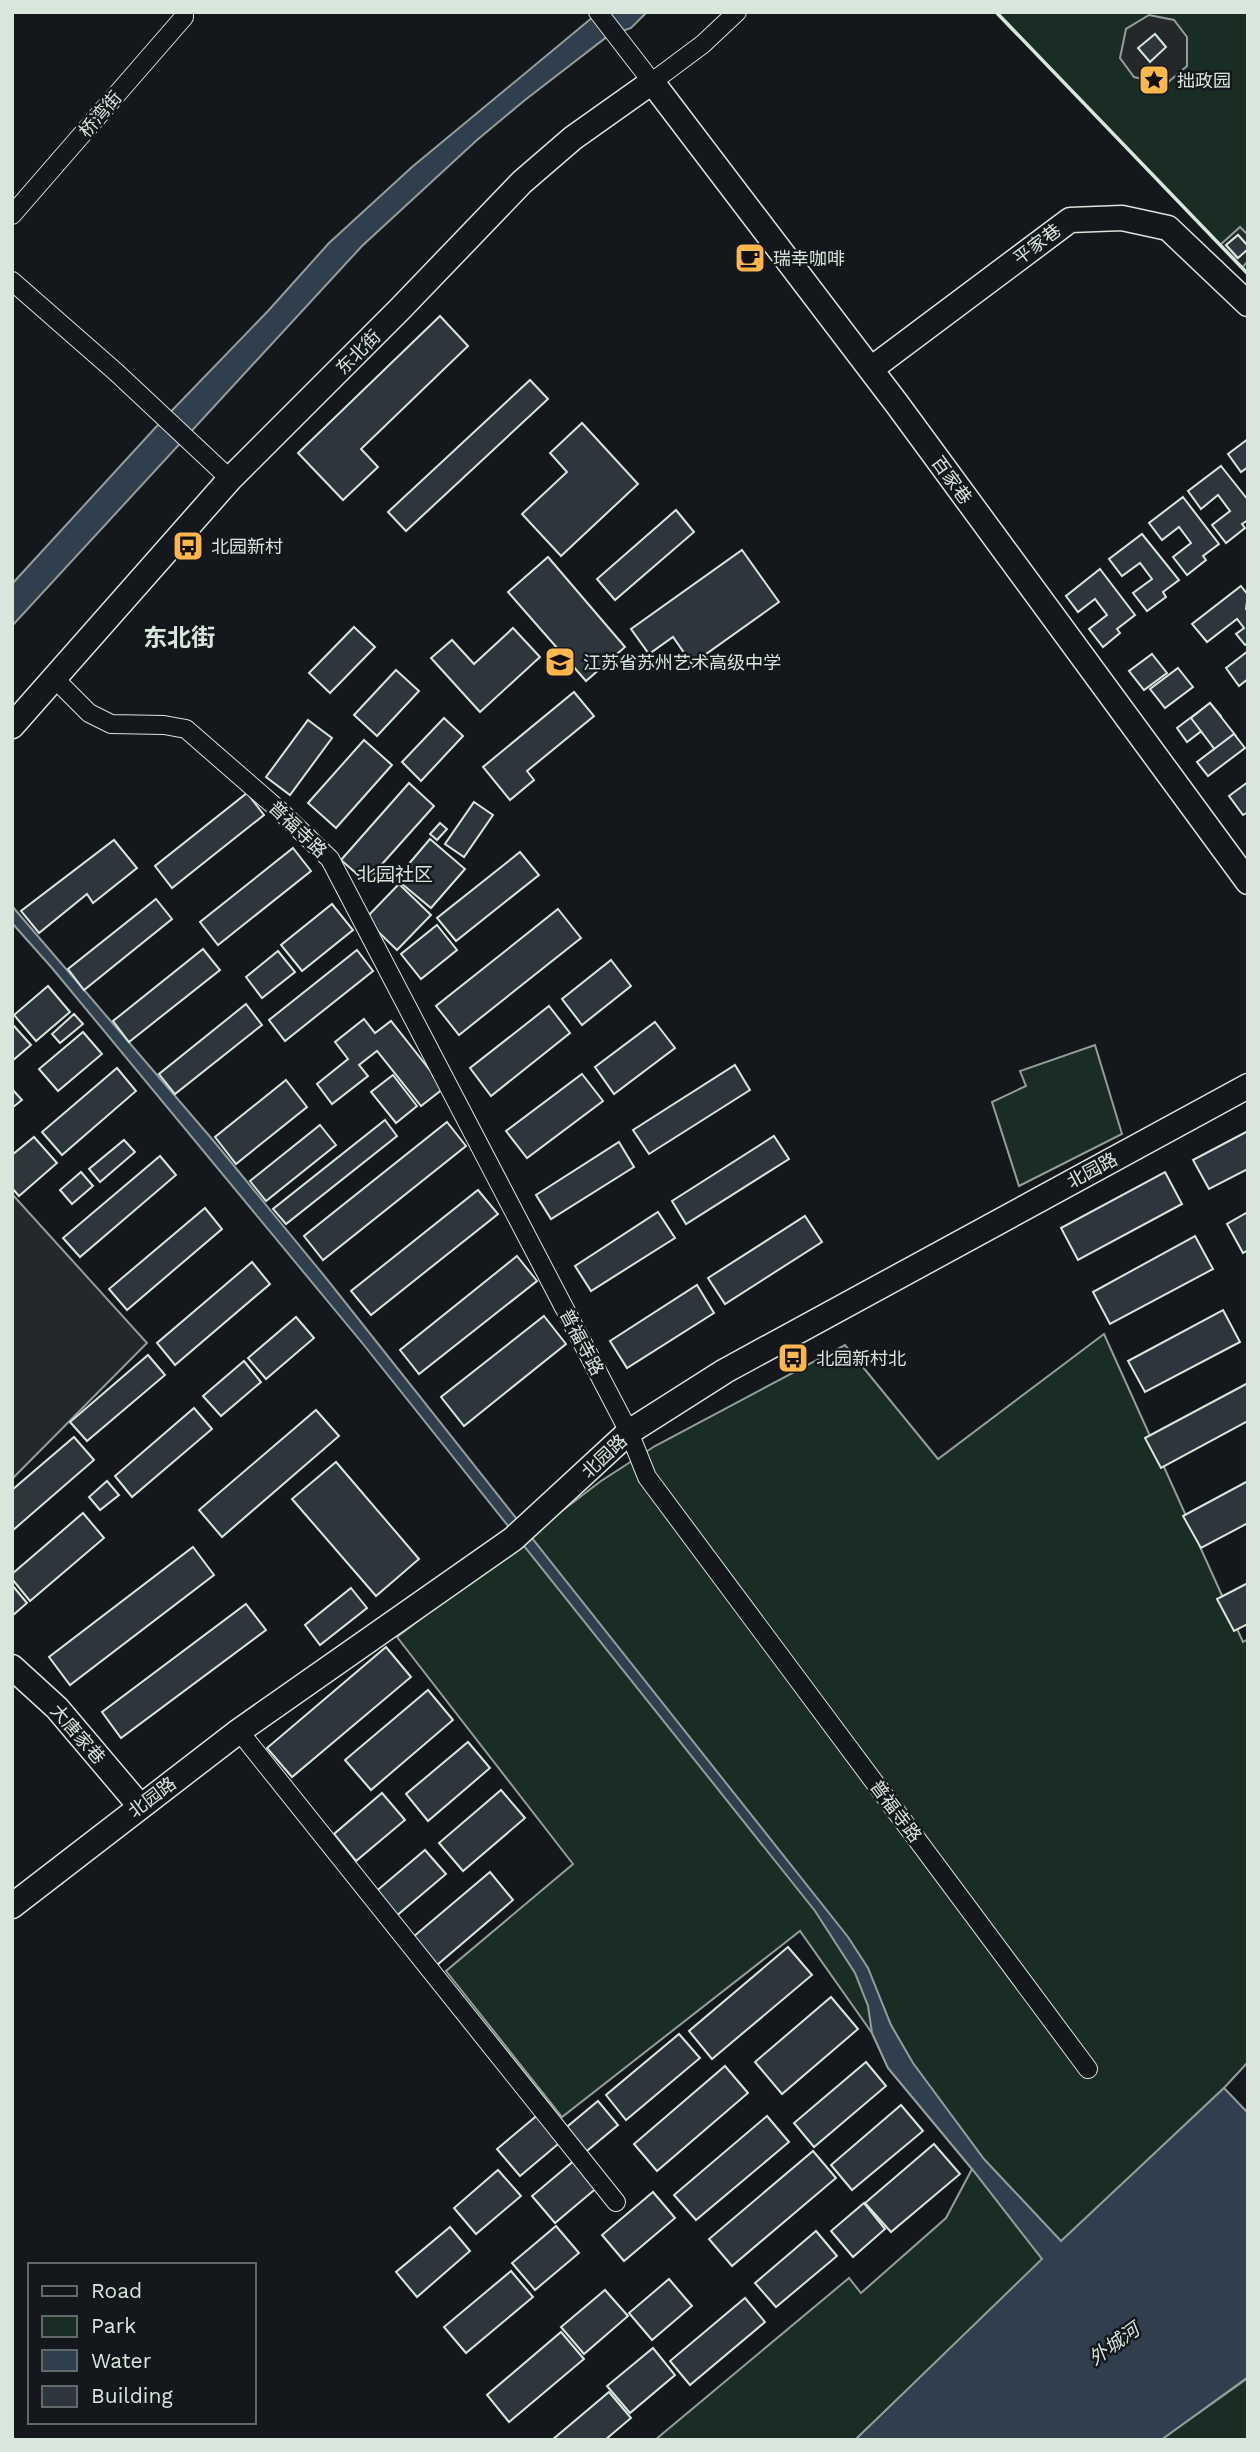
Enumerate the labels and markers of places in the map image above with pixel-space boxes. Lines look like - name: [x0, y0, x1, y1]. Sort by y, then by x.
- place icon: 拙政园: [1137, 63, 1171, 97]
- place label: 拙政园: [1177, 70, 1231, 91]
- cafe icon: 瑞幸咖啡: [733, 241, 767, 275]
- place label: 瑞幸咖啡: [773, 248, 845, 269]
- bus stop icon: 北园新村: [171, 529, 205, 563]
- place label: 北园新村: [211, 536, 283, 557]
- school or university icon: 江苏省苏州艺术高级中学: [543, 645, 577, 679]
- place label: 江苏省苏州艺术高级中学: [583, 652, 781, 673]
- bus stop icon: 北园新村北: [776, 1341, 810, 1375]
- place label: 北园新村北: [816, 1348, 906, 1369]

